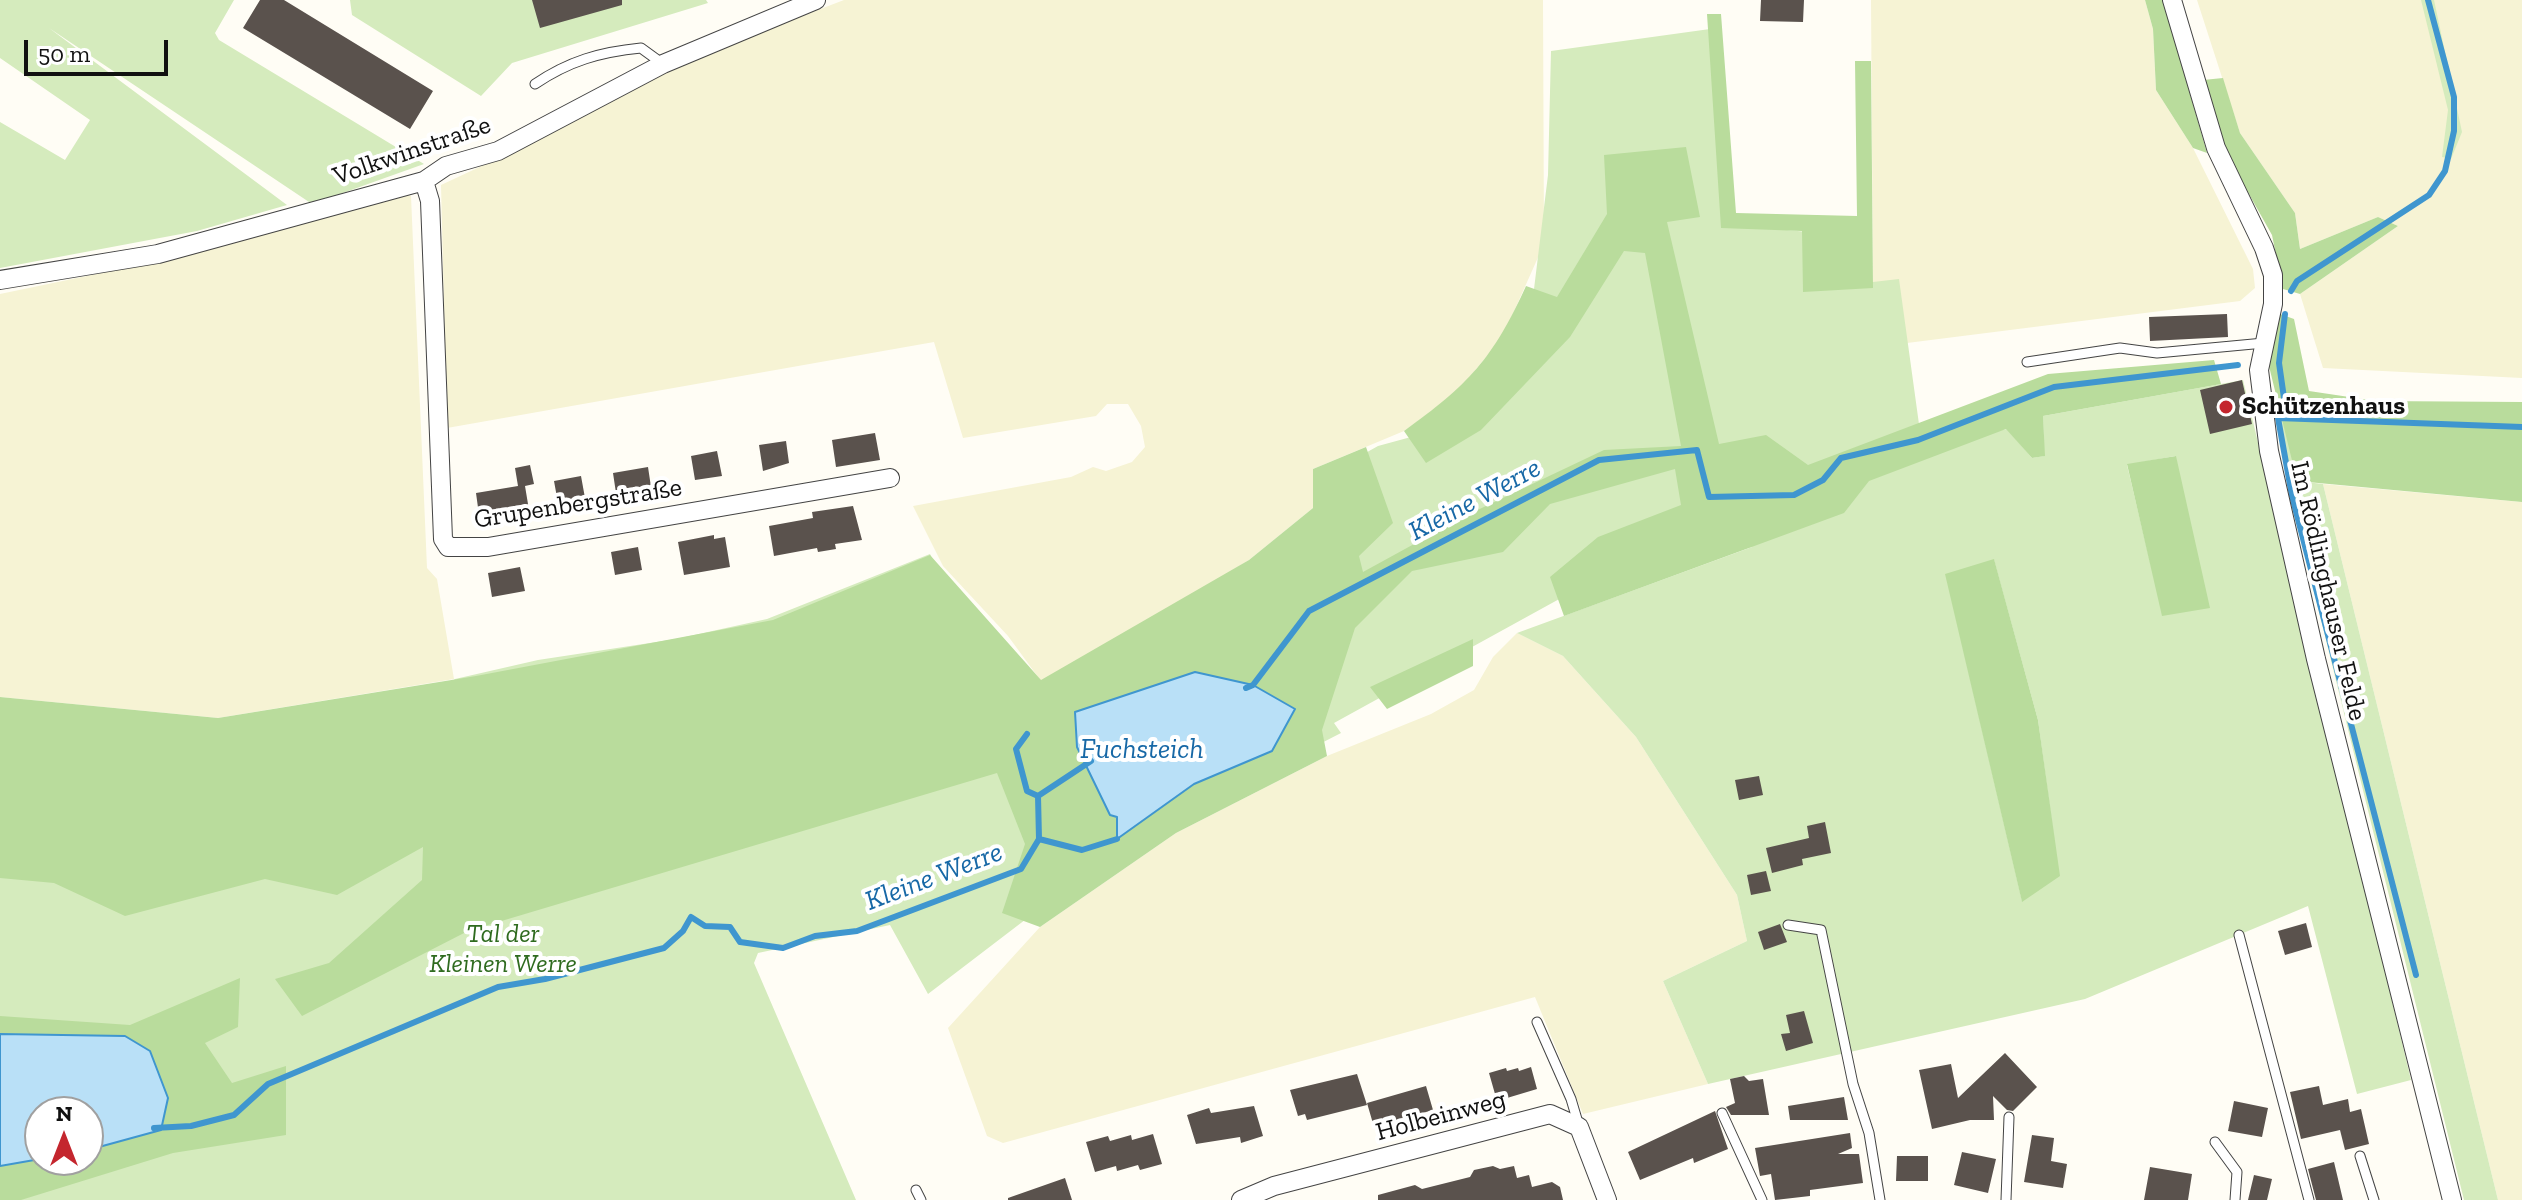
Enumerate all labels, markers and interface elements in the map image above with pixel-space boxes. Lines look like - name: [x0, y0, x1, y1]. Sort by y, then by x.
- scale bar: [28, 24, 172, 74]
- text: 50 m: [38, 39, 90, 68]
- street label: Volkwinstraße: [329, 109, 495, 193]
- place label: Schützenhaus: [2242, 391, 2405, 423]
- marker: Schützenhaus: [2217, 398, 2235, 416]
- water label: Kleine Werre: [1403, 451, 1547, 549]
- street label: Im Rödlinghauser Felde: [2283, 458, 2373, 724]
- street label: Grupenbergstraße: [472, 472, 684, 536]
- water label: Fuchsteich: [1080, 733, 1204, 767]
- water label: Kleine Werre: [861, 835, 1007, 919]
- park label: Tal der Kleinen Werre: [429, 919, 577, 980]
- street label: Holbeinweg: [1373, 1084, 1509, 1148]
- north arrow: [24, 1096, 104, 1176]
- text: N: [56, 1100, 72, 1127]

